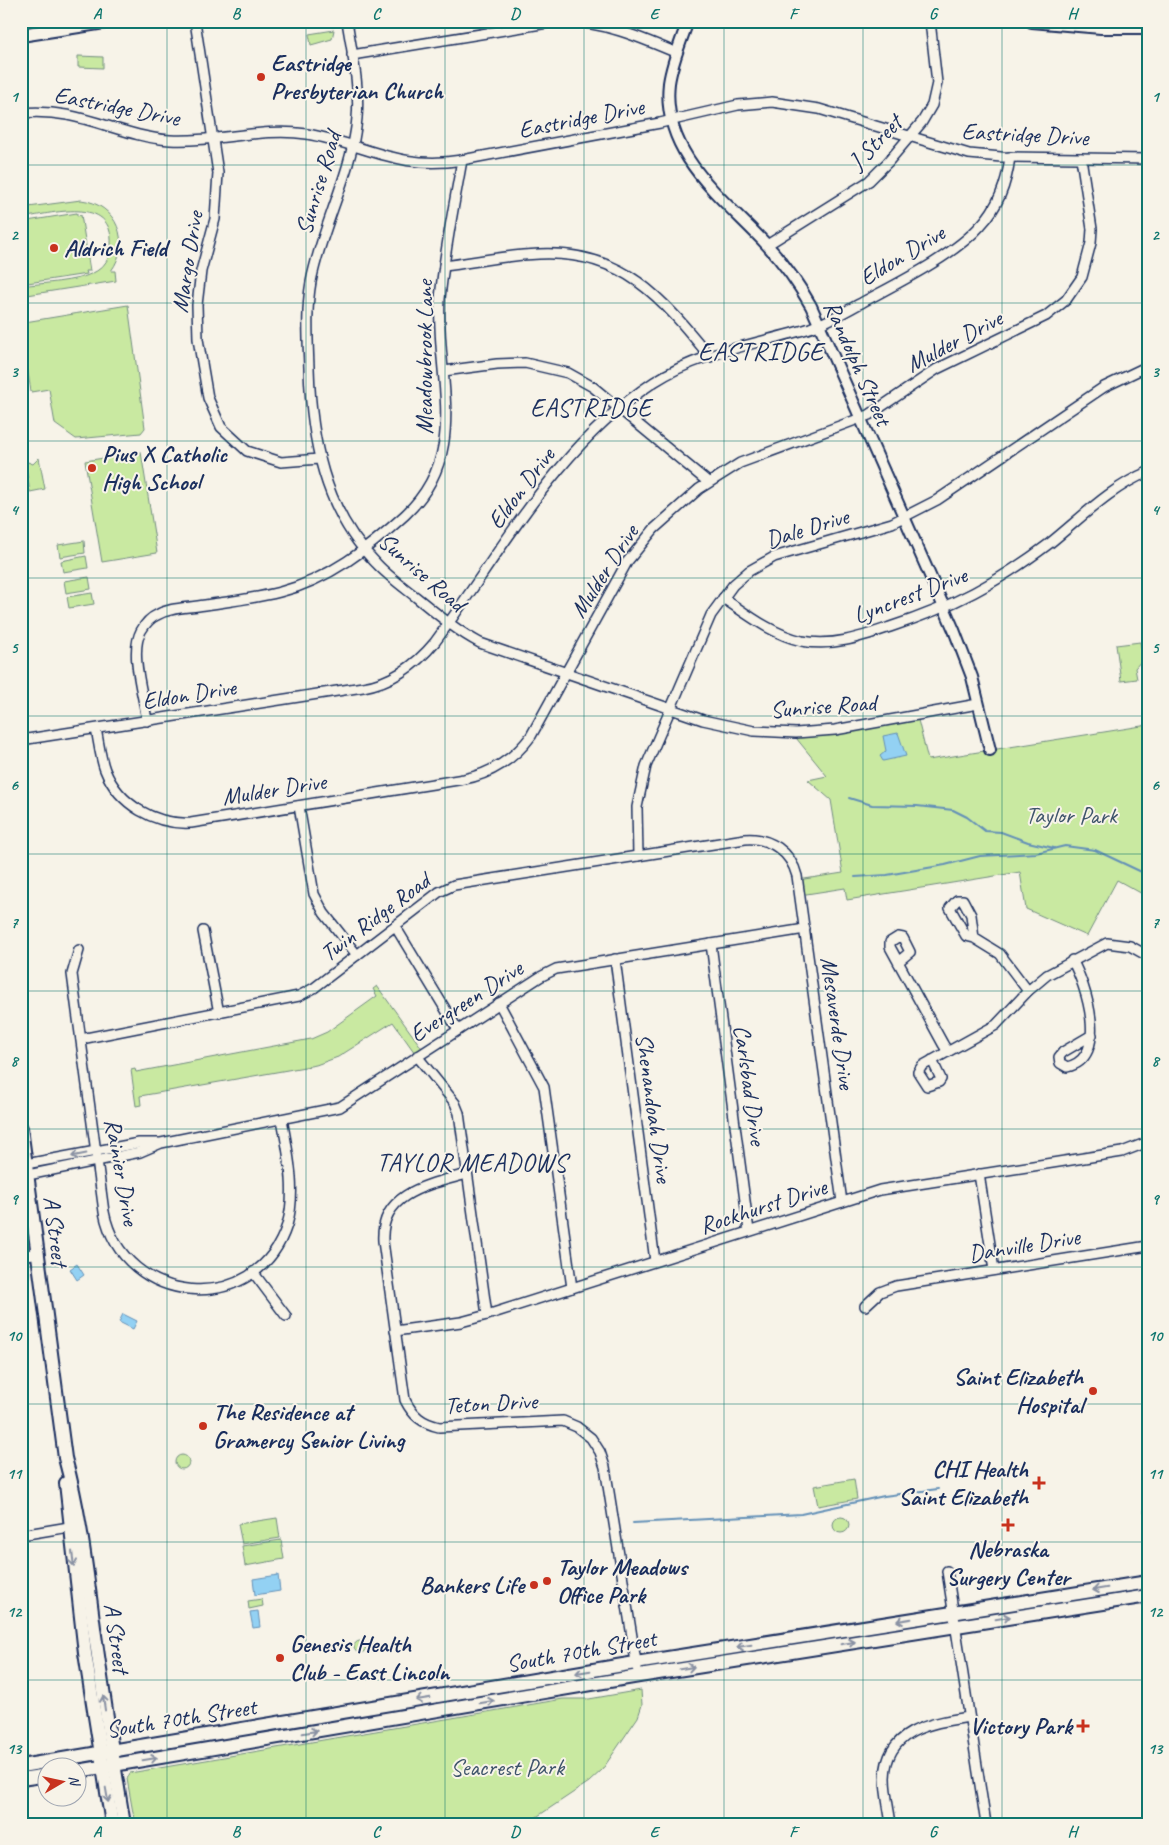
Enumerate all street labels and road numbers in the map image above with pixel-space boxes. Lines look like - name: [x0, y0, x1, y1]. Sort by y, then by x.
- street label: Eastridge Drive: [52, 79, 184, 133]
- street label: Eastridge Drive: [516, 91, 648, 145]
- street label: J Street: [841, 106, 910, 177]
- street label: Eastridge Drive: [961, 116, 1091, 152]
- street label: Sunrise Road: [288, 125, 349, 238]
- street label: Margo Drive: [164, 207, 210, 315]
- street label: Eldon Drive: [854, 217, 952, 292]
- street label: Meadowbrook Lane: [409, 278, 439, 434]
- street label: Randolph Street: [817, 296, 900, 432]
- street label: Mulder Drive: [901, 302, 1009, 379]
- street label: Eldon Drive: [481, 440, 563, 535]
- street label: Dale Drive: [762, 501, 854, 555]
- street label: Mulder Drive: [563, 517, 646, 623]
- street label: Sunrise Road: [372, 526, 475, 620]
- street label: Lyncrest Drive: [849, 559, 973, 630]
- street label: Eldon Drive: [140, 671, 240, 716]
- street label: Sunrise Road: [769, 687, 880, 725]
- street label: Mulder Drive: [220, 766, 330, 812]
- street label: Twin Ridge Road: [314, 864, 439, 968]
- street label: Evergreen Drive: [404, 952, 530, 1049]
- street label: Mesaverde Drive: [814, 955, 862, 1093]
- street label: Carlsbad Drive: [727, 1023, 774, 1149]
- street label: Shenandoah Drive: [629, 1032, 680, 1187]
- street label: Rainier Drive: [98, 1116, 147, 1230]
- street label: Rockhurst Drive: [696, 1171, 832, 1241]
- street label: A Street: [37, 1194, 76, 1271]
- street label: Danville Drive: [966, 1221, 1084, 1269]
- street label: Teton Drive: [444, 1385, 540, 1420]
- street label: A Street: [97, 1601, 137, 1678]
- street label: South 70th Street: [504, 1623, 660, 1679]
- street label: South 70th Street: [104, 1691, 260, 1745]

